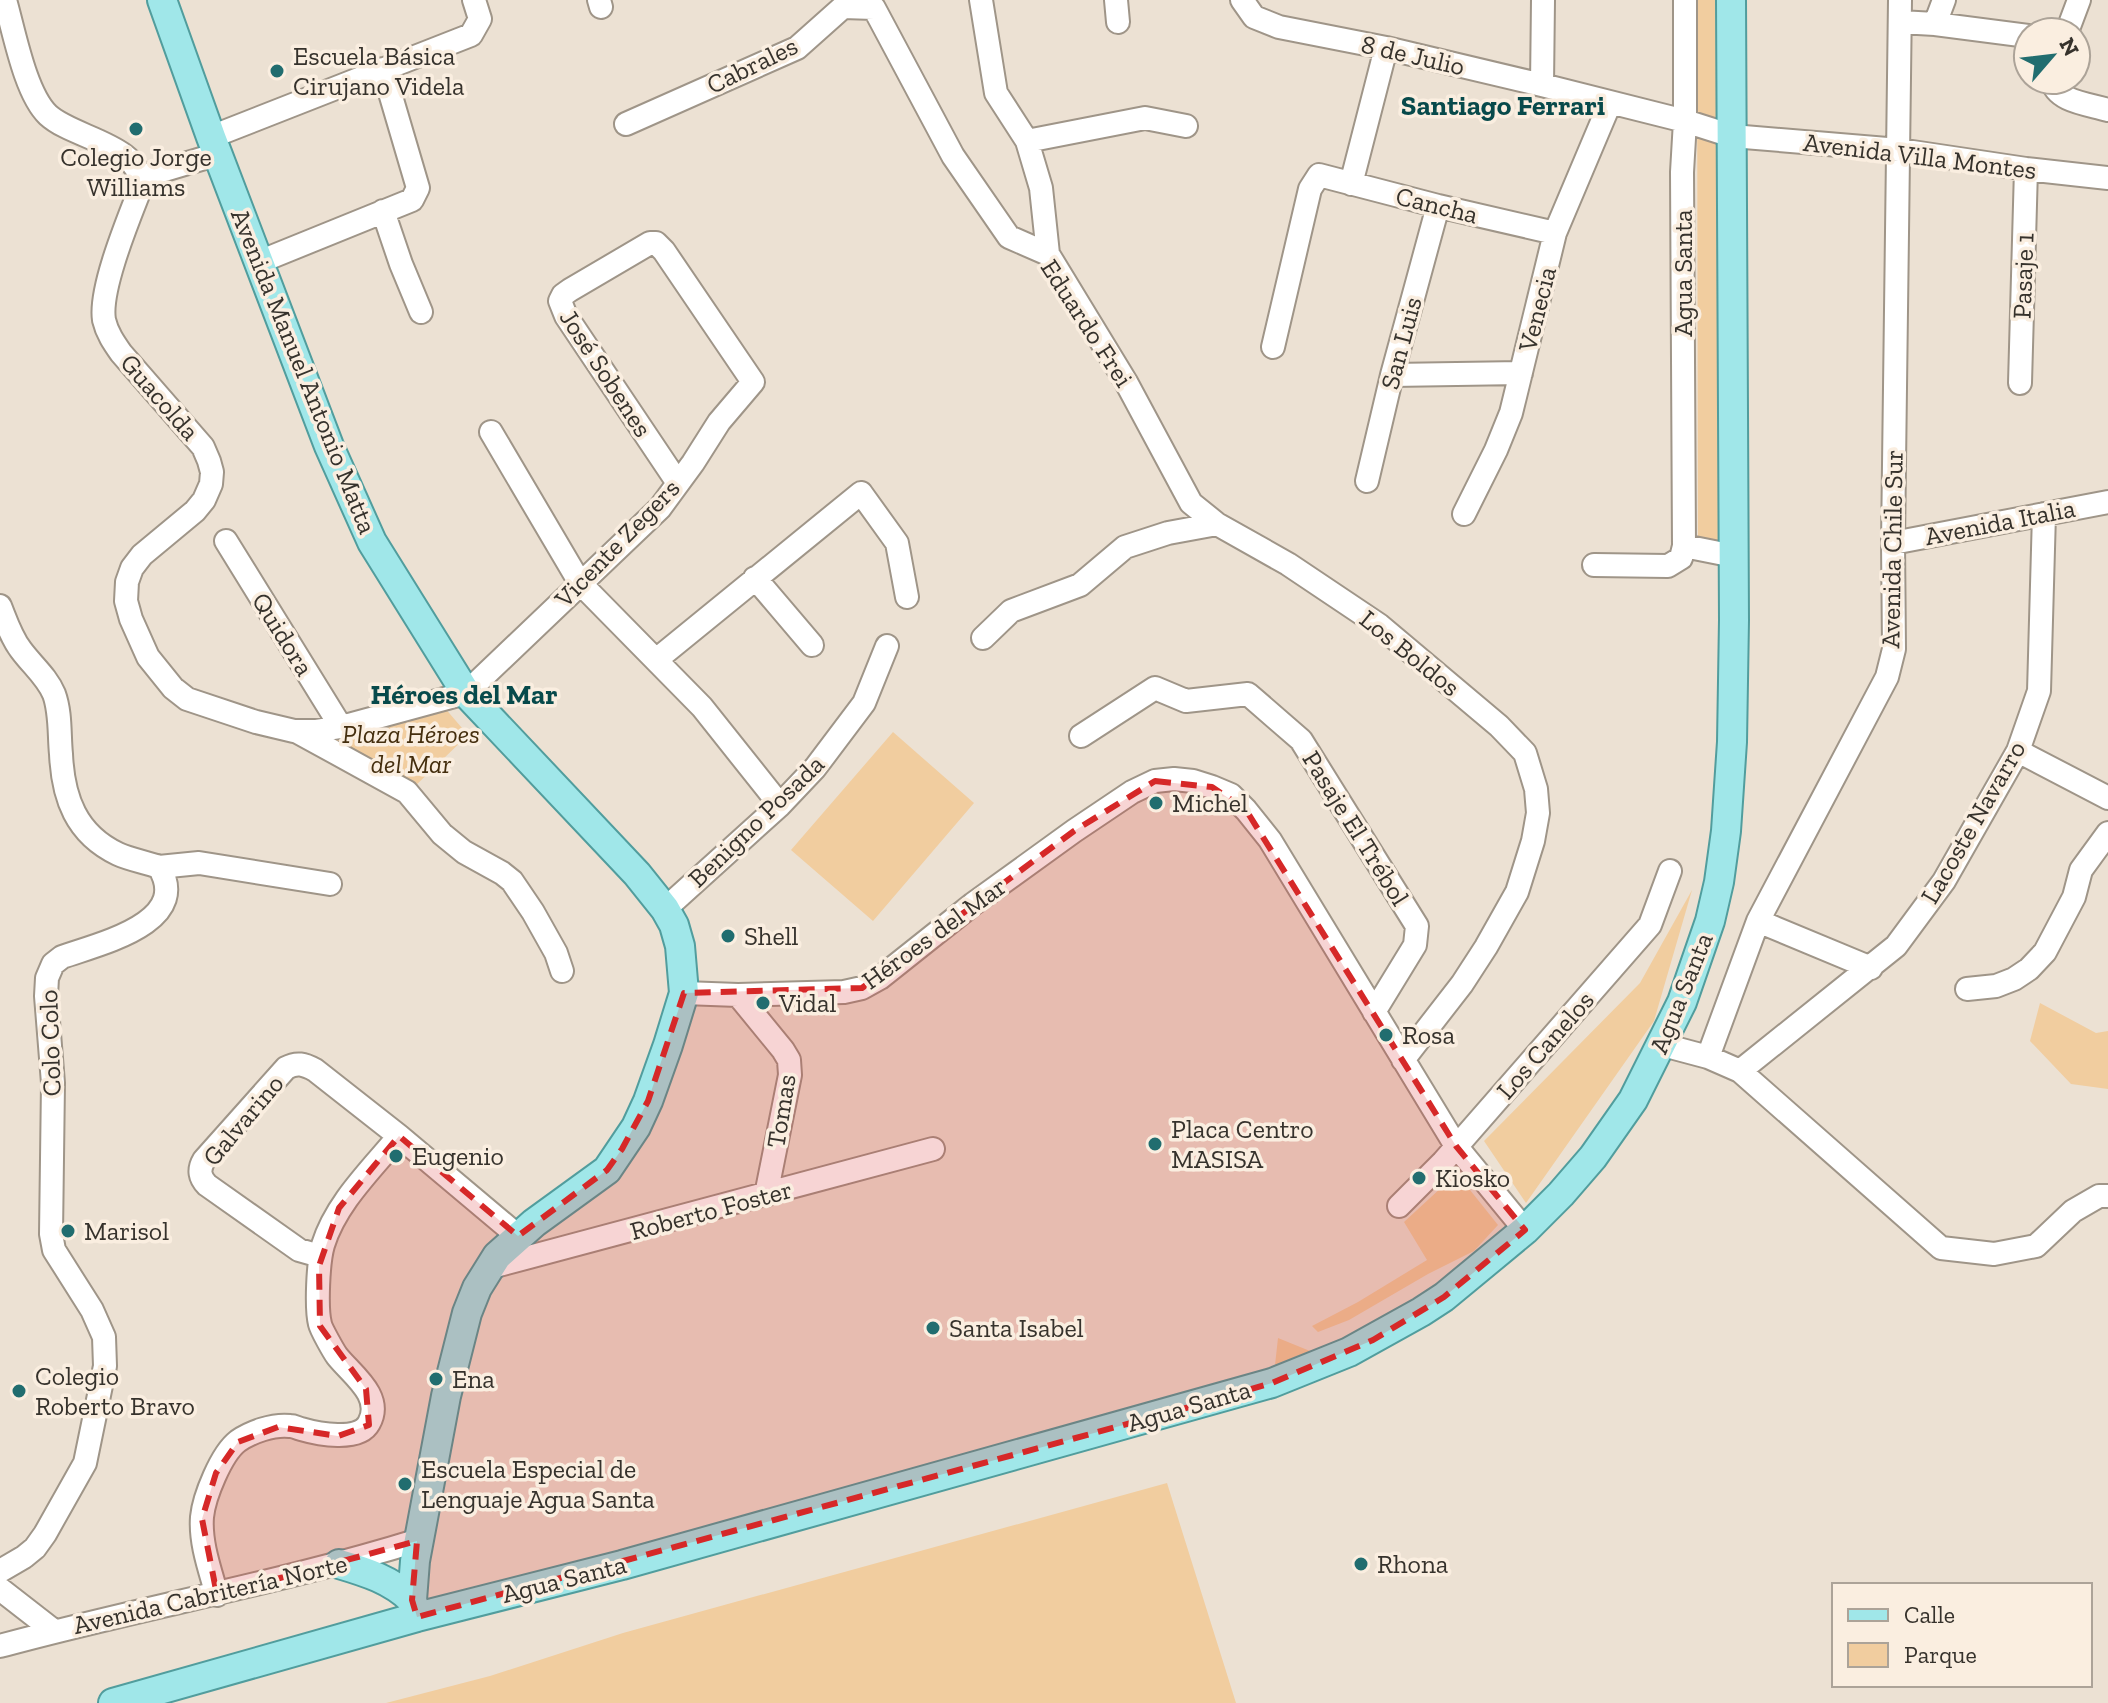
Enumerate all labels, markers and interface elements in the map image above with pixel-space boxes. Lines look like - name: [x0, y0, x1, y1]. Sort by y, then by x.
- north arrow: [2012, 16, 2092, 96]
- street label: 8 de Julio: [1358, 28, 1468, 82]
- street label: Cabrales: [701, 29, 803, 101]
- text: N: [2053, 33, 2085, 61]
- place label: Escuela Básica Cirujano Videla: [293, 40, 465, 102]
- marker: Escuela Básica Cirujano Videla: [268, 62, 286, 80]
- district label: Santiago Ferrari: [1401, 89, 1605, 122]
- marker: Colegio Jorge Williams: [127, 120, 145, 138]
- street label: Avenida Villa Montes: [1802, 126, 2038, 186]
- place label: Colegio Jorge Williams: [60, 141, 212, 203]
- street label: Cancha: [1393, 179, 1482, 231]
- street label: Avenida Manuel Antonio Matta: [224, 204, 384, 539]
- street label: Agua Santa: [1667, 209, 1699, 337]
- street label: Pasaje 1: [2006, 232, 2040, 320]
- street label: Eduardo Frei: [1034, 253, 1140, 393]
- street label: Venecia: [1511, 263, 1563, 356]
- street label: San Luis: [1373, 293, 1429, 393]
- street label: José Sobenes: [553, 303, 659, 443]
- street label: Guacolda: [114, 347, 207, 447]
- street label: Avenida Chile Sur: [1874, 449, 1910, 649]
- street label: Vicente Zegers: [547, 472, 686, 615]
- street label: Avenida Italia: [1922, 492, 2078, 552]
- street label: Quidora: [245, 586, 321, 682]
- street label: Los Boldos: [1353, 603, 1467, 703]
- district label: Héroes del Mar: [370, 678, 558, 711]
- park label: Plaza Héroes del Mar: [342, 718, 480, 780]
- street label: Lacoste Navarro: [1913, 735, 2033, 909]
- street label: Pasaje El Trébol: [1296, 745, 1416, 911]
- street label: Benigno Posada: [681, 748, 831, 894]
- place label: Michel: [1172, 787, 1248, 819]
- marker: Michel: [1147, 794, 1165, 812]
- street label: Héroes del Mar: [856, 870, 1012, 996]
- place label: Shell: [744, 920, 799, 952]
- marker: Shell: [719, 927, 737, 945]
- street label: Agua Santa: [1642, 928, 1720, 1058]
- street label: Los Canelos: [1489, 984, 1601, 1106]
- place label: Vidal: [778, 987, 836, 1019]
- street label: Colo Colo: [32, 989, 68, 1097]
- marker: Vidal: [754, 994, 772, 1012]
- place label: Rosa: [1402, 1019, 1455, 1051]
- marker: Rosa: [1377, 1026, 1395, 1044]
- street label: Galvarino: [196, 1068, 290, 1172]
- street label: Tomas: [759, 1072, 803, 1150]
- place label: Placa Centro MASISA: [1171, 1113, 1314, 1175]
- marker: Placa Centro MASISA: [1146, 1135, 1164, 1153]
- place label: Eugenio: [412, 1140, 504, 1172]
- marker: Eugenio: [387, 1147, 405, 1165]
- place label: Kiosko: [1435, 1162, 1510, 1194]
- marker: Kiosko: [1410, 1169, 1428, 1187]
- street label: Roberto Foster: [626, 1173, 796, 1247]
- place label: Marisol: [84, 1215, 169, 1247]
- marker: Marisol: [59, 1222, 77, 1240]
- place label: Santa Isabel: [949, 1312, 1084, 1344]
- marker: Santa Isabel: [924, 1319, 942, 1337]
- place label: Colegio Roberto Bravo: [35, 1360, 195, 1422]
- place label: Ena: [452, 1363, 495, 1395]
- marker: Ena: [427, 1370, 445, 1388]
- street label: Agua Santa: [1123, 1373, 1255, 1439]
- marker: Colegio Roberto Bravo: [10, 1382, 28, 1400]
- place label: Escuela Especial de Lenguaje Agua Santa: [421, 1453, 655, 1515]
- marker: Escuela Especial de Lenguaje Agua Santa: [396, 1475, 414, 1493]
- street label: Avenida Cabritería Norte: [70, 1547, 350, 1641]
- street label: Agua Santa: [498, 1548, 630, 1610]
- place label: Rhona: [1377, 1548, 1449, 1580]
- marker: Rhona: [1352, 1555, 1370, 1573]
- legend: [1832, 1583, 2092, 1687]
- text: Calle: [1904, 1600, 1955, 1629]
- text: Parque: [1904, 1640, 1977, 1669]

